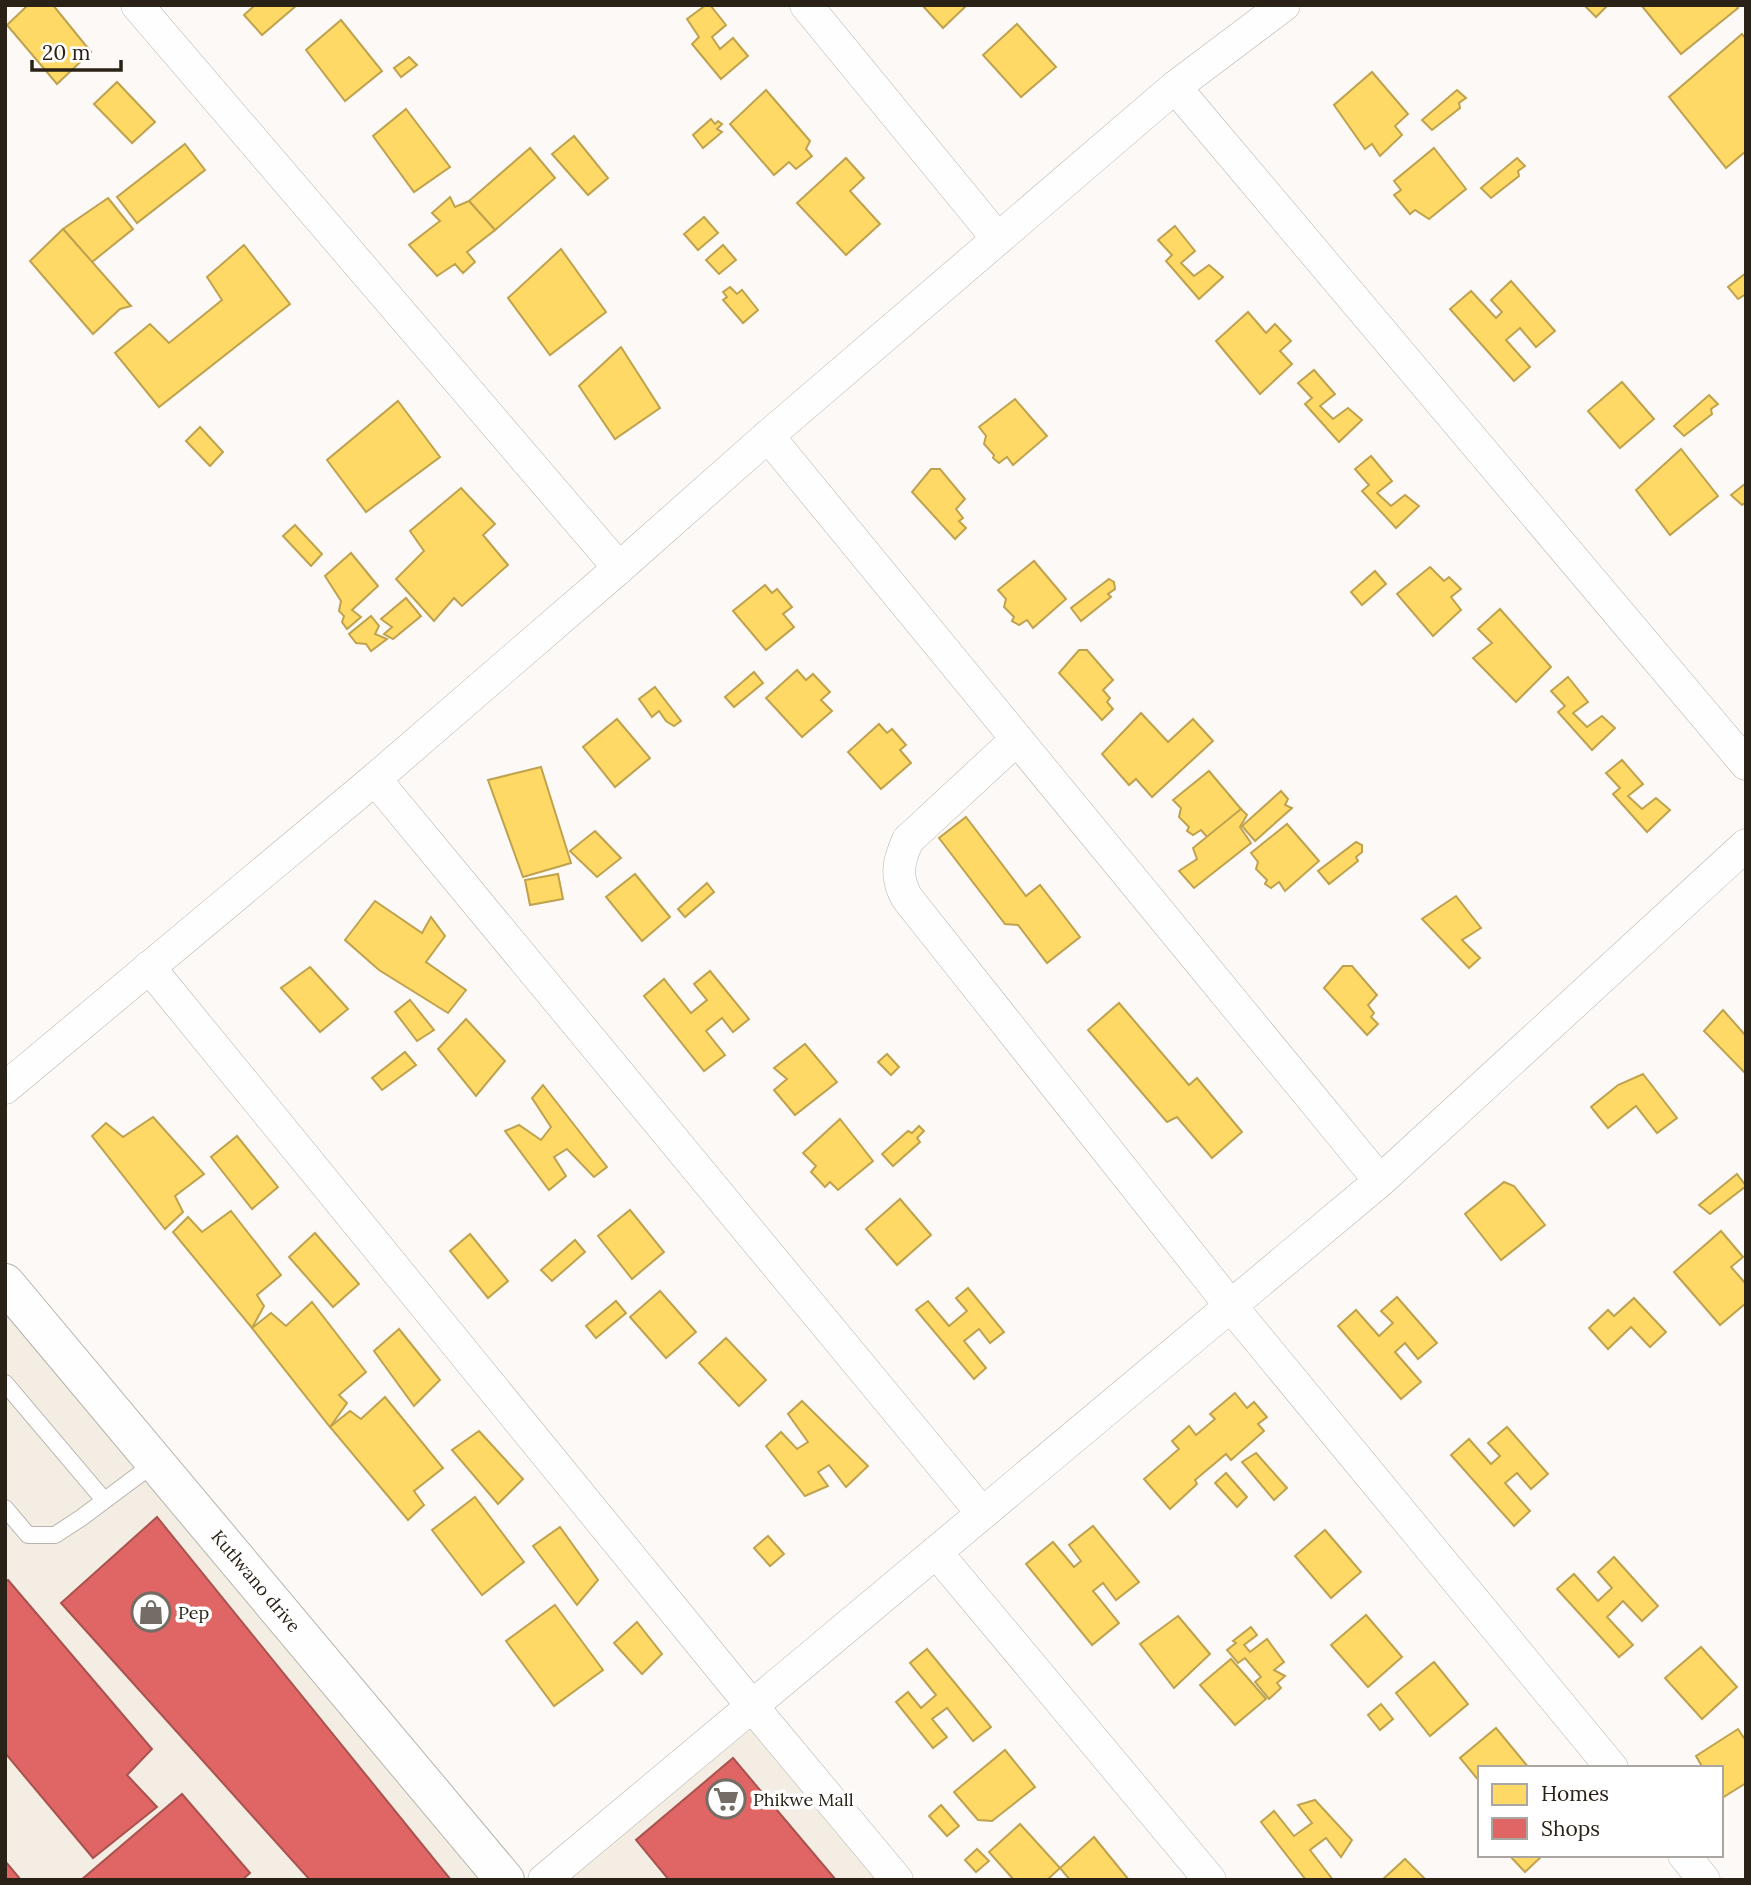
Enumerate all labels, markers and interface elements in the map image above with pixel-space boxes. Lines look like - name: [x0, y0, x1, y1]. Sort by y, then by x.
- scale bar: [32, 28, 121, 72]
- text: 20 m: [42, 39, 91, 66]
- street label: Kutlwano drive: [206, 1525, 306, 1637]
- shop icon: Pep: [130, 1591, 172, 1633]
- place label: Pep: [178, 1601, 209, 1624]
- legend: [1478, 1766, 1723, 1857]
- supermarket icon: Phikwe Mall: [705, 1778, 747, 1820]
- text: Homes: [1541, 1780, 1609, 1807]
- place label: Phikwe Mall: [753, 1788, 854, 1811]
- text: Shops: [1541, 1815, 1600, 1842]

